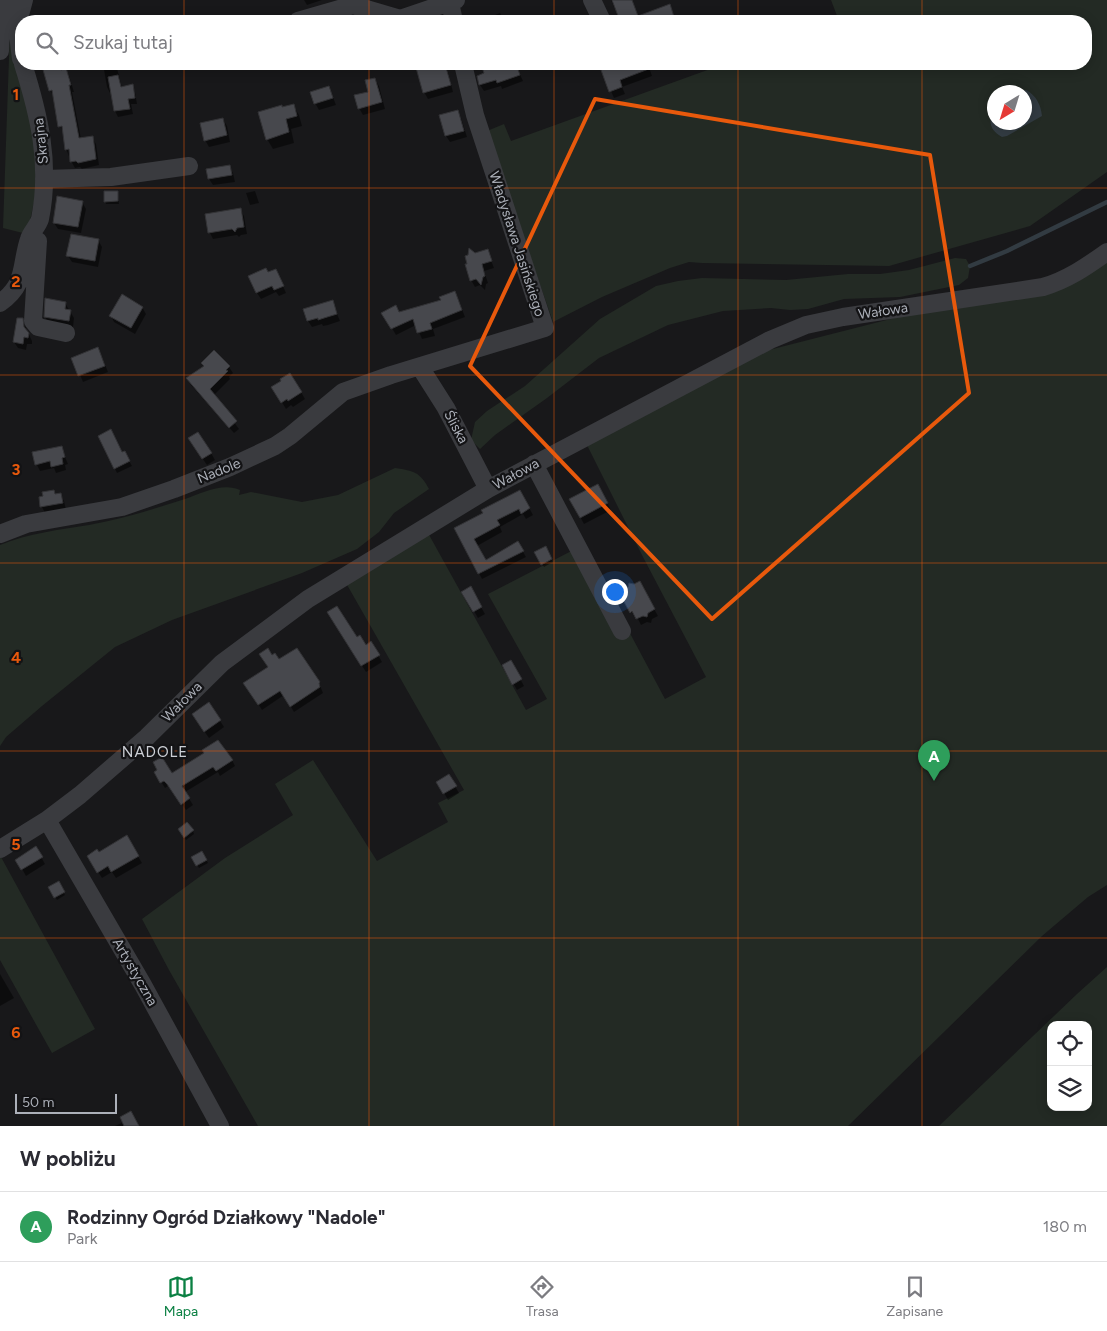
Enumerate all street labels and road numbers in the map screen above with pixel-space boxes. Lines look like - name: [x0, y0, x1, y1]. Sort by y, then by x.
- street label: Skrajna: [30, 117, 52, 165]
- street label: Władysława Jasińskiego: [486, 169, 548, 319]
- street label: Wałowa: [857, 299, 909, 323]
- street label: Śliska: [440, 407, 472, 447]
- street label: Nadole: [195, 455, 243, 487]
- street label: Wałowa: [490, 455, 542, 493]
- street label: Wałowa: [158, 678, 206, 726]
- street label: Artystyczna: [109, 935, 161, 1009]

